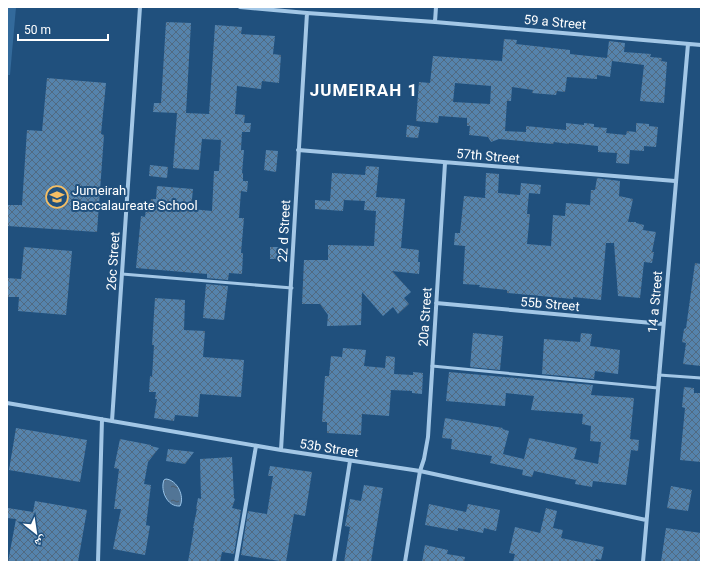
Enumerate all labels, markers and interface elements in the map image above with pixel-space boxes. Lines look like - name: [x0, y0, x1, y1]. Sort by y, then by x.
- street label: 59 a Street: [523, 12, 587, 32]
- scale bar: [18, 16, 108, 42]
- text: 50 m: [24, 23, 51, 37]
- district label: JUMEIRAH 1: [310, 80, 418, 100]
- street label: 57th Street: [456, 146, 520, 166]
- place label: Jumeirah Baccalaureate School: [72, 183, 198, 213]
- school or university icon: Jumeirah Baccalaureate School: [44, 184, 70, 210]
- street label: 22 d Street: [275, 199, 293, 263]
- street label: 26c Street: [103, 231, 123, 291]
- street label: 14 a Street: [645, 270, 665, 334]
- street label: 20a Street: [415, 287, 435, 347]
- street label: 55b Street: [520, 294, 580, 314]
- street label: 53b Street: [298, 436, 360, 460]
- north arrow: [16, 513, 56, 553]
- text: ش: [32, 532, 49, 550]

